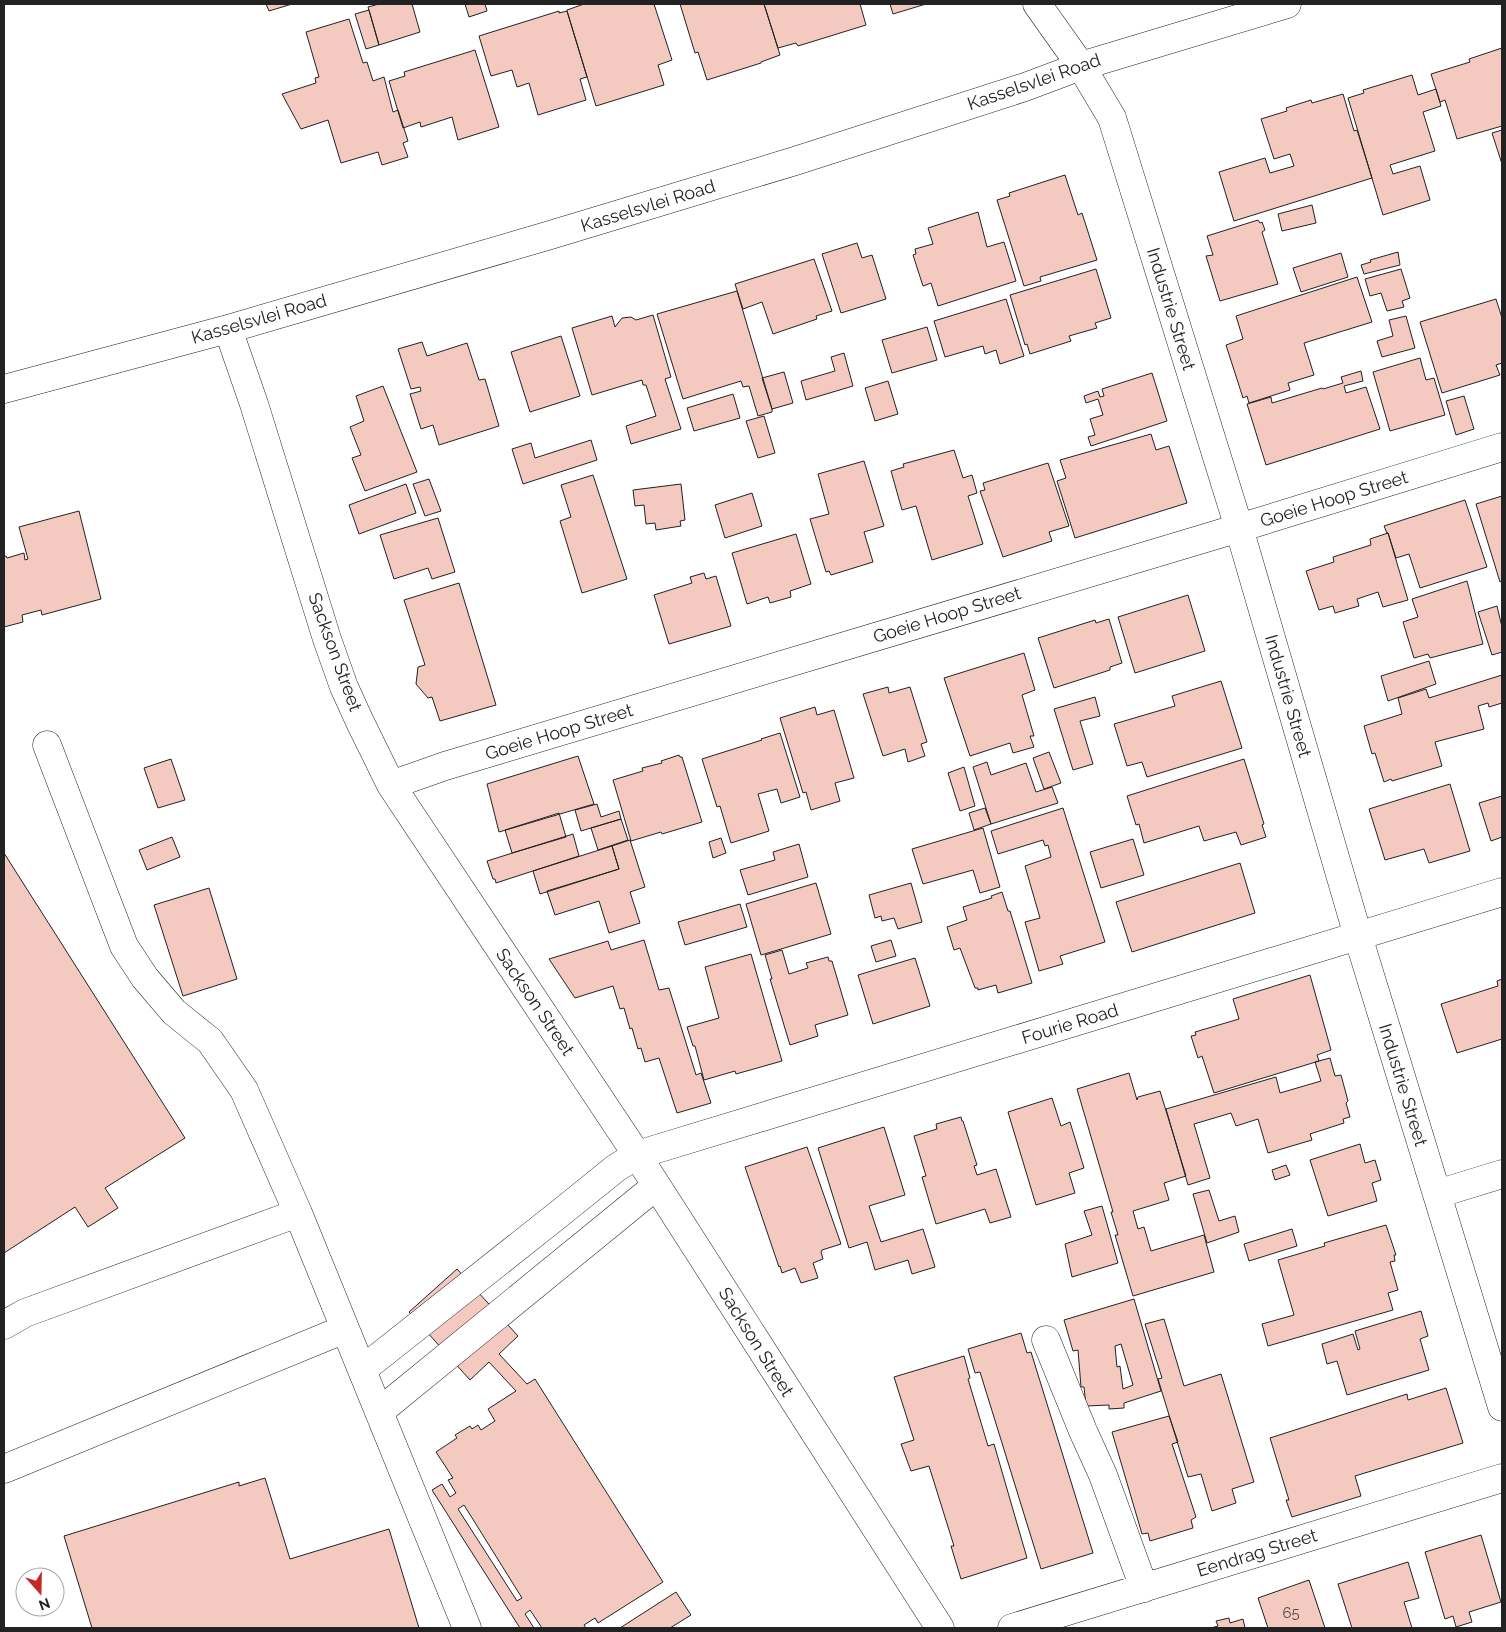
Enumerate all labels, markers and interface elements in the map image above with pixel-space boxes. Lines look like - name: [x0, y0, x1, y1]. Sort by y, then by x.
- street label: Kasselsvlei Road: [964, 49, 1103, 114]
- street label: Kasselsvlei Road: [578, 175, 718, 236]
- street label: Industrie Street: [1143, 245, 1200, 373]
- street label: Kasselsvlei Road: [189, 289, 329, 348]
- street label: Goeie Hoop Street: [1257, 466, 1410, 531]
- street label: Goeie Hoop Street: [870, 582, 1023, 647]
- street label: Sackson Street: [304, 590, 367, 714]
- street label: Industrie Street: [1261, 632, 1316, 760]
- street label: Goeie Hoop Street: [482, 699, 635, 764]
- street label: Sackson Street: [492, 944, 579, 1059]
- street label: Fourie Road: [1019, 999, 1121, 1048]
- street label: Industrie Street: [1375, 1021, 1432, 1149]
- street label: Sackson Street: [715, 1283, 798, 1400]
- street label: Eendrag Street: [1194, 1524, 1320, 1581]
- north arrow: [15, 1567, 65, 1617]
- text: N: [37, 1595, 52, 1614]
- house number: 65: [1282, 1604, 1300, 1622]

